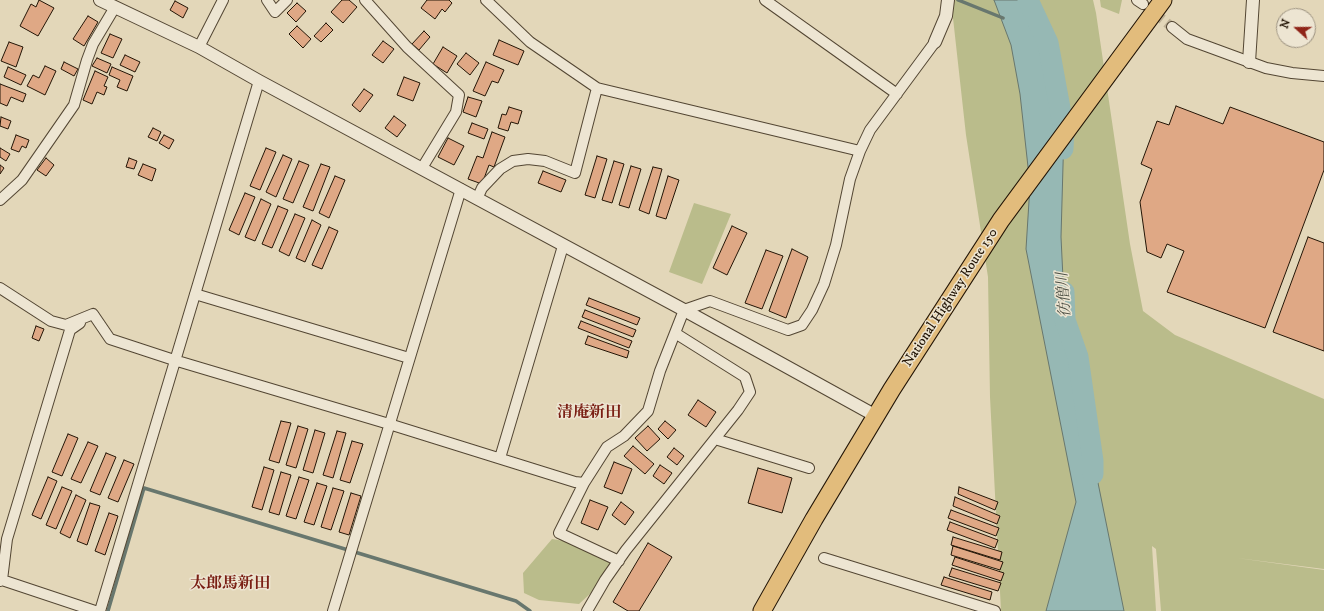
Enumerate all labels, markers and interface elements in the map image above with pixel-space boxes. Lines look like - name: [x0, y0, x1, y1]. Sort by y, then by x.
- north arrow: [1276, 8, 1316, 48]
- text: N: [1278, 17, 1294, 31]
- street label: National Highway Route 150: [900, 225, 1002, 371]
- water label: 彷僧川: [1054, 272, 1076, 318]
- district label: 清庵新田: [557, 404, 621, 424]
- district label: 太郎馬新田: [190, 575, 270, 595]

